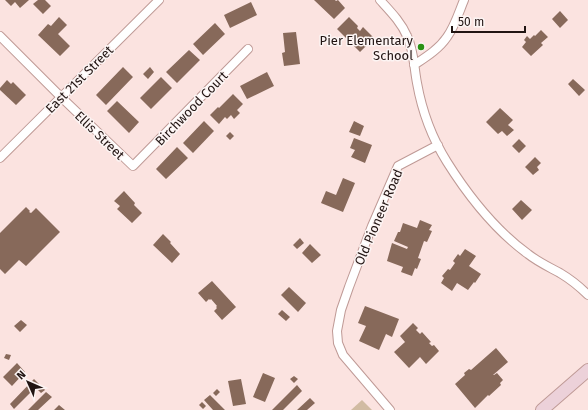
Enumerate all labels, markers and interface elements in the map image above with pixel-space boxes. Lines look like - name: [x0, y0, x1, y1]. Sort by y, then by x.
- scale bar: [452, 8, 525, 34]
- text: 50 m: [458, 15, 484, 29]
- place label: Pier Elementary School: [320, 33, 414, 63]
- street label: East 21st Street: [43, 42, 116, 116]
- marker: Pier Elementary School: [416, 42, 426, 52]
- street label: Birchwood Court: [152, 68, 231, 149]
- street label: Ellis Street: [72, 108, 128, 163]
- street label: Old Pioneer Road: [351, 167, 405, 268]
- north arrow: [8, 362, 48, 402]
- text: N: [14, 368, 28, 382]

